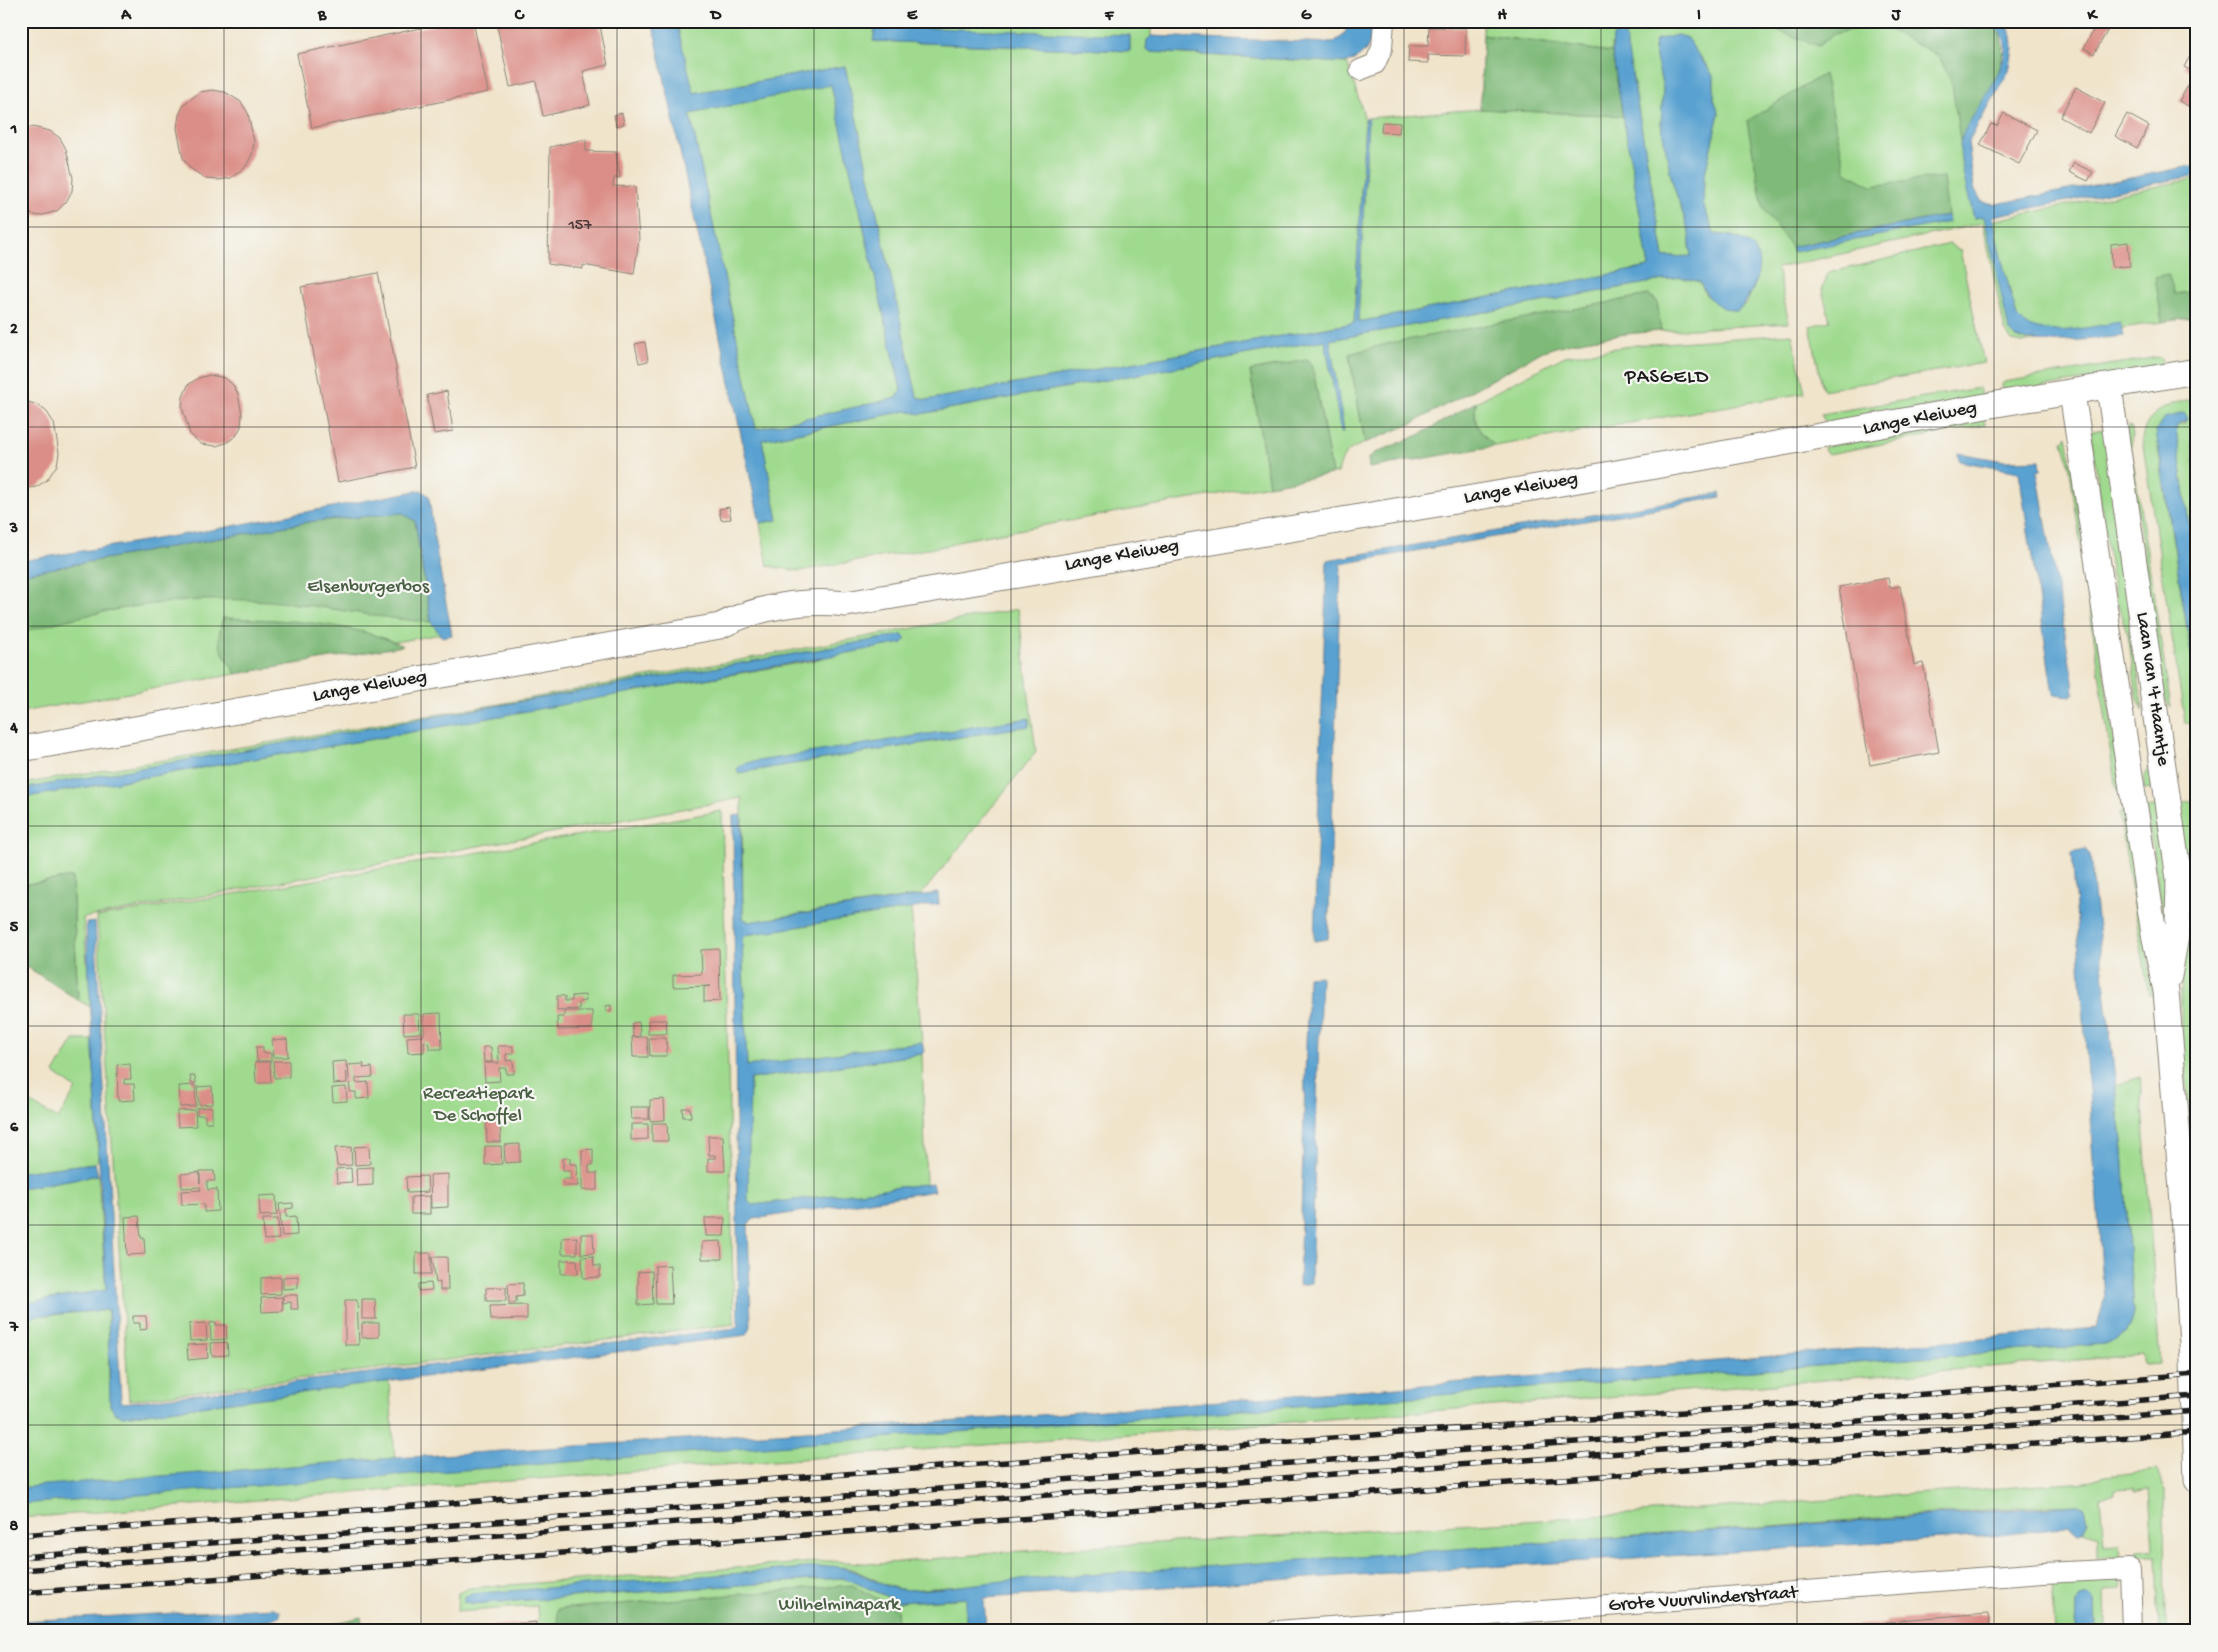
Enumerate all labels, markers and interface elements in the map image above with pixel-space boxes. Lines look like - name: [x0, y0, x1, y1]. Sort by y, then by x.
- text: A: [120, 7, 132, 26]
- text: B: [317, 7, 327, 26]
- text: C: [514, 7, 525, 26]
- text: D: [709, 7, 722, 26]
- text: E: [907, 7, 918, 26]
- text: F: [1104, 7, 1115, 26]
- text: G: [1301, 7, 1312, 26]
- text: H: [1497, 7, 1507, 26]
- text: I: [1697, 7, 1701, 26]
- text: J: [1891, 7, 1902, 26]
- text: K: [2087, 7, 2099, 26]
- text: 1: [10, 121, 17, 140]
- house number: 157: [567, 217, 592, 236]
- text: 2: [10, 321, 18, 340]
- district label: PASGELD: [1624, 367, 1709, 390]
- street label: Lange Kleiweg: [1861, 397, 1979, 441]
- street label: Lange Kleiweg: [1462, 468, 1580, 510]
- text: 3: [9, 520, 18, 539]
- street label: Lange Kleiweg: [1063, 535, 1181, 577]
- park label: Elsenburgerbos: [307, 576, 430, 599]
- street label: Laan van 't Haantje: [2130, 611, 2174, 768]
- street label: Lange Kleiweg: [311, 666, 429, 708]
- text: 4: [9, 720, 18, 739]
- text: 5: [10, 919, 19, 938]
- park label: Recreatiepark De Schoffel: [423, 1083, 535, 1128]
- text: 6: [10, 1119, 19, 1138]
- text: 7: [9, 1319, 19, 1338]
- text: 8: [10, 1518, 19, 1537]
- street label: Grote Vuurvlinderstraat: [1608, 1582, 1801, 1618]
- park label: Wilhelminapark: [779, 1594, 901, 1617]

